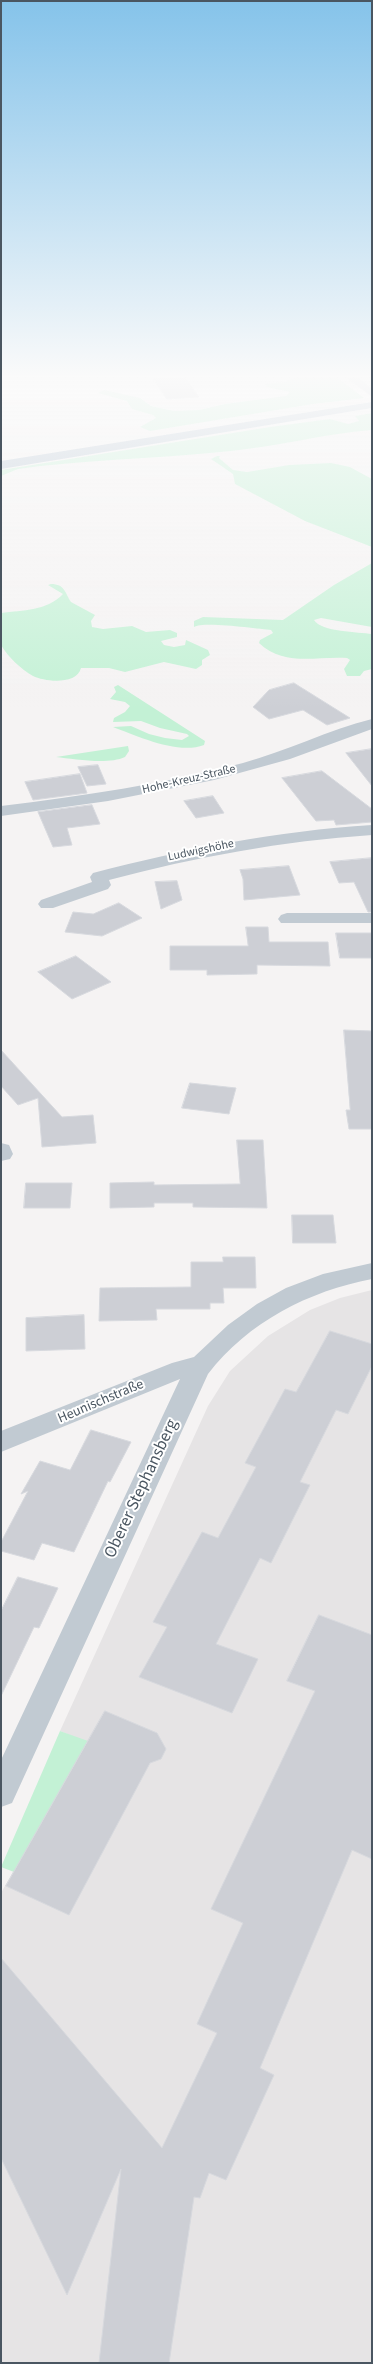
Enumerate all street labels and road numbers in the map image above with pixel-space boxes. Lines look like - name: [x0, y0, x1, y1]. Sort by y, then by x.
- street label: Hohe-Kreuz-Straße: [141, 762, 237, 798]
- street label: Ludwigshöhe: [167, 837, 235, 865]
- street label: Heunischstraße: [56, 1376, 146, 1428]
- street label: Oberer Stephansberg: [101, 1416, 183, 1562]

